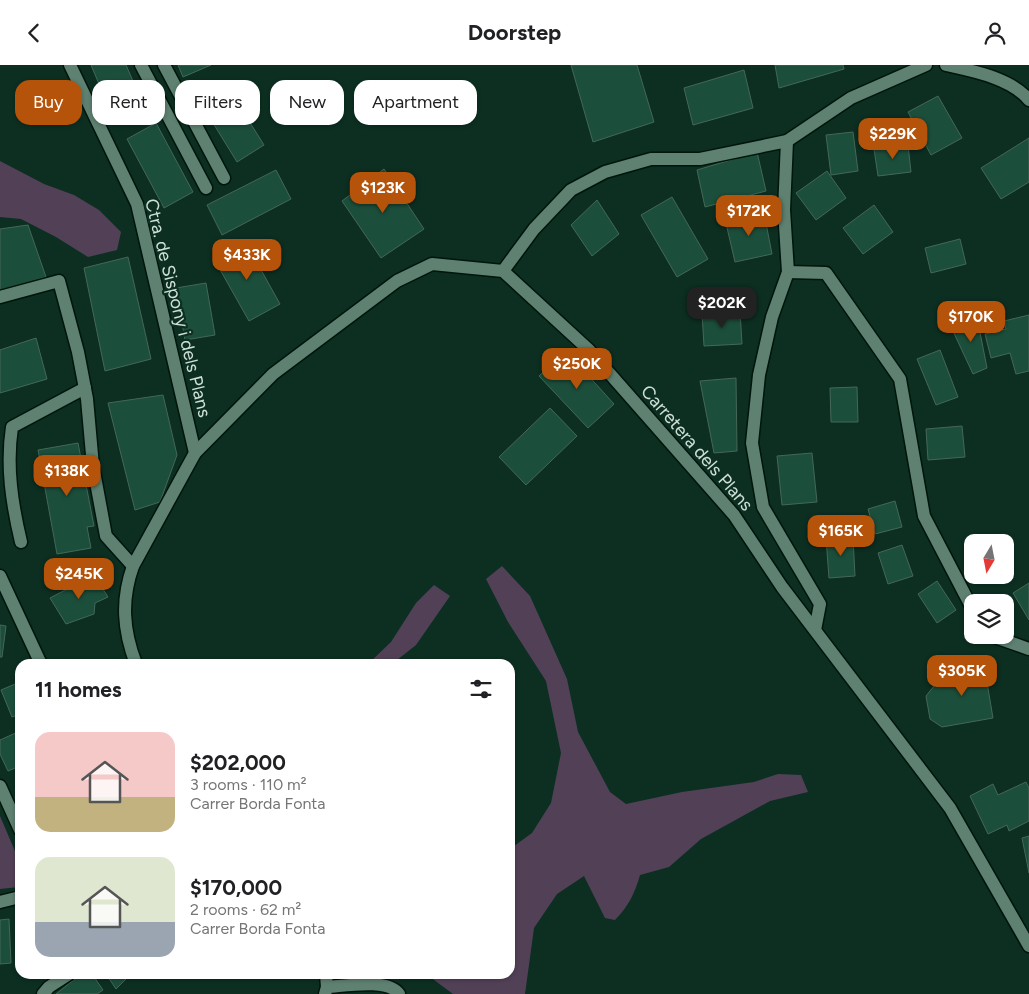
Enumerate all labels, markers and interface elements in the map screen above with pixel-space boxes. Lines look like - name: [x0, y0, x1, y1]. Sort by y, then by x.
- icon: back: [20, 19, 48, 47]
- text: Doorstep: [468, 19, 561, 46]
- icon: person: [981, 19, 1009, 47]
- chip: Buy: [15, 80, 82, 125]
- chip: Rent: [92, 80, 165, 125]
- chip: Filters: [175, 80, 260, 125]
- chip: New: [270, 80, 344, 125]
- chip: Apartment: [354, 80, 477, 125]
- pin: $229K: [858, 117, 928, 160]
- text: $229K: [869, 124, 917, 143]
- pin: $123K: [348, 171, 418, 214]
- text: $123K: [361, 178, 405, 197]
- pin: $172K: [714, 195, 784, 237]
- street label: Ctra. de Sispony i dels Plans: [140, 196, 216, 420]
- text: $172K: [727, 201, 771, 220]
- pin: $433K: [212, 239, 282, 281]
- text: $433K: [223, 245, 271, 264]
- pin: $202K: [687, 287, 757, 329]
- text: $202K: [698, 293, 746, 312]
- pin: $170K: [936, 301, 1006, 343]
- text: $170K: [948, 307, 994, 326]
- pin: $250K: [542, 347, 612, 390]
- text: $250K: [553, 354, 601, 373]
- street label: Carretera dels Plans: [636, 381, 758, 515]
- pin: $138K: [32, 455, 102, 497]
- text: $138K: [45, 461, 89, 480]
- pin: $165K: [806, 515, 876, 557]
- text: $165K: [819, 521, 863, 540]
- north arrow: [964, 534, 1014, 584]
- map controls: [964, 534, 1014, 644]
- pin: $245K: [44, 557, 114, 600]
- text: $245K: [55, 564, 103, 583]
- button: layers: [964, 594, 1014, 644]
- pin: $305K: [927, 655, 997, 697]
- text: $305K: [938, 661, 986, 680]
- icon: filters: [467, 675, 495, 703]
- text: 11 homes: [35, 677, 122, 702]
- text: $202,000: [190, 750, 286, 775]
- icon: home: [75, 752, 135, 812]
- text: 3 rooms · 110 m²: [190, 775, 306, 794]
- text: Carrer Borda Fonta: [190, 794, 326, 813]
- text: $170,000: [190, 875, 282, 900]
- icon: home: [75, 877, 135, 937]
- text: 2 rooms · 62 m²: [190, 900, 301, 919]
- text: Carrer Borda Fonta: [190, 919, 326, 938]

